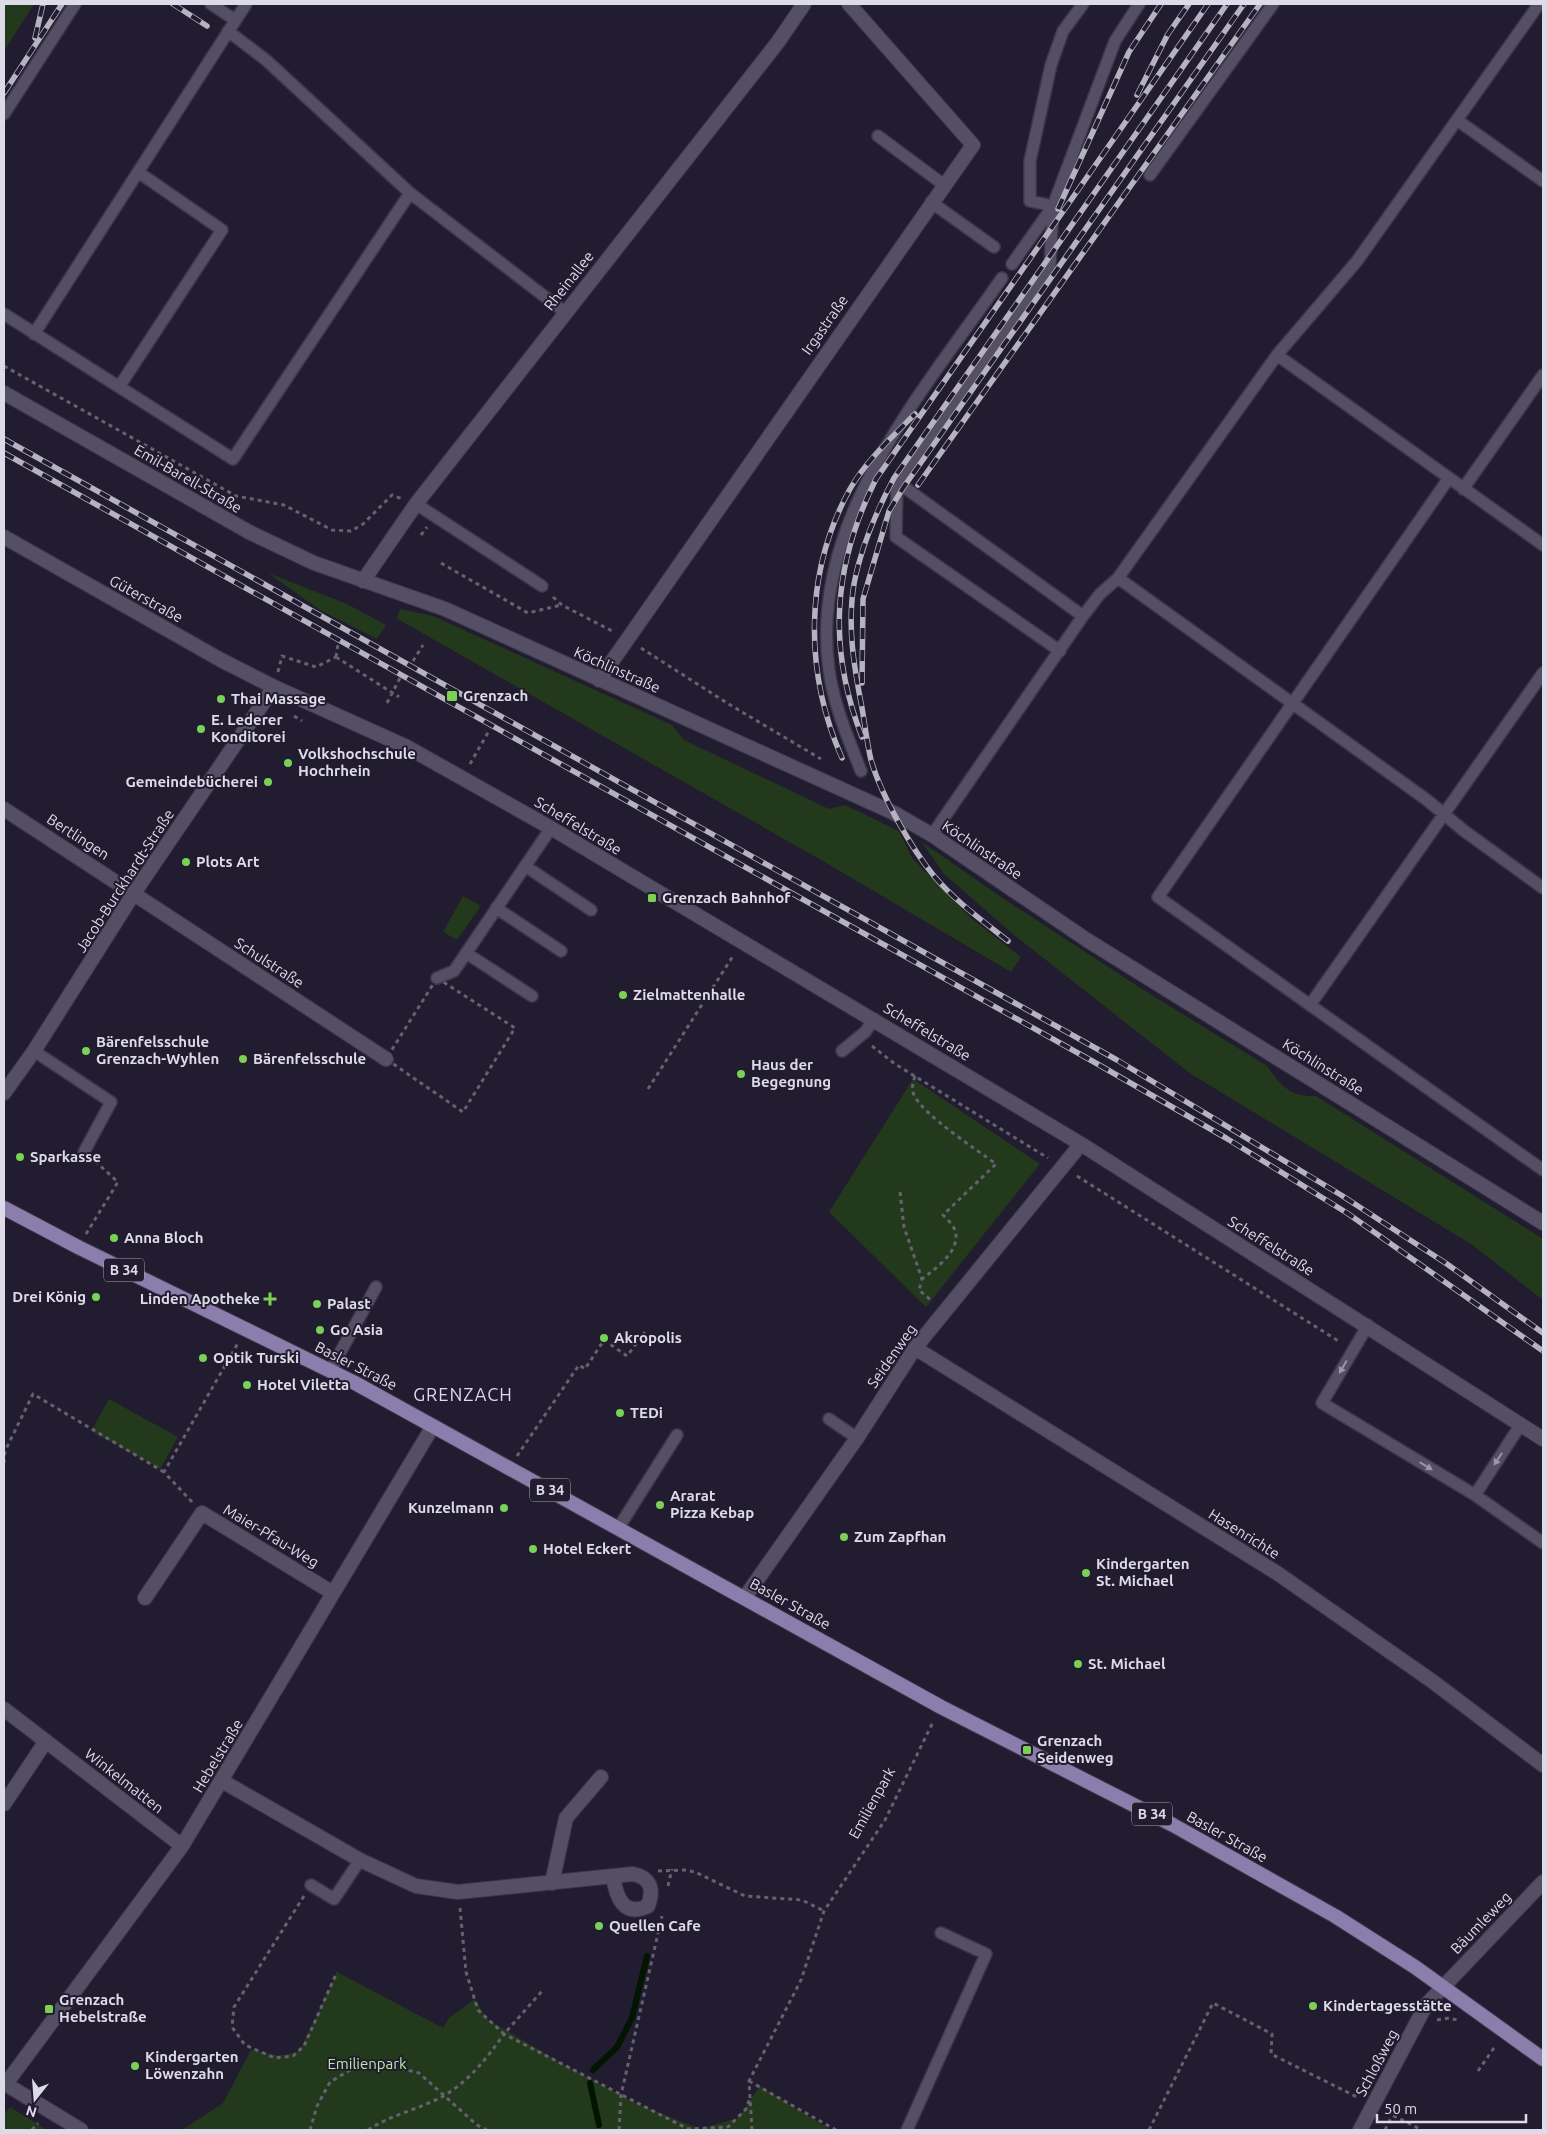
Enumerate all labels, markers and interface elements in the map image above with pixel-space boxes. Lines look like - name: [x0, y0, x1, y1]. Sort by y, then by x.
- street label: Rheinallee: [540, 248, 597, 314]
- street label: Irgastraße: [798, 292, 851, 358]
- street label: Emil-Barell-Straße: [132, 441, 245, 516]
- street label: Güterstraße: [107, 571, 186, 626]
- street label: Köchlinstraße: [571, 643, 663, 696]
- place label: Grenzach: [463, 687, 528, 704]
- marker: Grenzach: [445, 689, 459, 703]
- place label: Thai Massage: [231, 690, 326, 707]
- marker: Thai Massage: [215, 693, 227, 705]
- place label: E. Lederer Konditorei: [211, 711, 286, 745]
- marker: E. Lederer Konditorei: [195, 723, 207, 735]
- place label: Volkshochschule Hochrhein: [298, 745, 416, 779]
- marker: Volkshochschule Hochrhein: [282, 757, 294, 769]
- place label: Gemeindebücherei: [125, 773, 258, 790]
- marker: Gemeindebücherei: [262, 776, 274, 788]
- street label: Scheffelstraße: [532, 793, 625, 858]
- street label: Jacob-Burckhardt-Straße: [72, 806, 177, 955]
- street label: Bertlingen: [44, 810, 113, 863]
- street label: Köchlinstraße: [939, 817, 1025, 882]
- place label: Plots Art: [196, 853, 260, 870]
- marker: Plots Art: [180, 856, 192, 868]
- place label: Grenzach Bahnhof: [662, 889, 791, 906]
- marker: Grenzach Bahnhof: [646, 892, 658, 904]
- street label: Schulstraße: [232, 934, 307, 991]
- place label: Zielmattenhalle: [633, 986, 745, 1003]
- marker: Zielmattenhalle: [617, 989, 629, 1001]
- street label: Scheffelstraße: [881, 999, 974, 1064]
- place label: Bärenfelsschule Grenzach-Wyhlen: [96, 1033, 219, 1067]
- street label: Köchlinstraße: [1280, 1035, 1367, 1098]
- marker: Bärenfelsschule Grenzach-Wyhlen: [80, 1045, 92, 1057]
- place label: Bärenfelsschule: [253, 1050, 366, 1067]
- marker: Bärenfelsschule: [237, 1053, 249, 1065]
- place label: Haus der Begegnung: [751, 1056, 831, 1090]
- marker: Haus der Begegnung: [735, 1068, 747, 1080]
- place label: Sparkasse: [30, 1148, 101, 1165]
- marker: Sparkasse: [14, 1151, 26, 1163]
- street label: Scheffelstraße: [1225, 1212, 1318, 1279]
- place label: Anna Bloch: [124, 1229, 203, 1246]
- marker: Anna Bloch: [108, 1232, 120, 1244]
- road number: B 34: [104, 1258, 144, 1282]
- place label: Drei König: [12, 1288, 86, 1305]
- place label: Linden Apotheke: [140, 1290, 260, 1307]
- marker: Drei König: [90, 1291, 102, 1303]
- marker: Linden Apotheke: [264, 1293, 276, 1305]
- place label: Palast: [327, 1295, 371, 1312]
- marker: Palast: [311, 1298, 323, 1310]
- place label: Go Asia: [330, 1321, 383, 1338]
- street label: Seidenweg: [863, 1321, 920, 1391]
- marker: Go Asia: [314, 1324, 326, 1336]
- place label: Akropolis: [614, 1329, 682, 1346]
- marker: Akropolis: [598, 1332, 610, 1344]
- street label: Basler Straße: [312, 1338, 400, 1393]
- place label: Optik Turski: [213, 1349, 299, 1366]
- marker: Optik Turski: [197, 1352, 209, 1364]
- one-way arrow: [1339, 1360, 1347, 1374]
- place label: Hotel Viletta: [257, 1376, 349, 1393]
- marker: Hotel Viletta: [241, 1379, 253, 1391]
- district label: GRENZACH: [413, 1384, 513, 1404]
- place label: TEDi: [630, 1404, 663, 1421]
- marker: TEDi: [614, 1407, 626, 1419]
- one-way arrow: [1493, 1453, 1502, 1466]
- one-way arrow: [1419, 1461, 1432, 1470]
- road number: B 34: [530, 1478, 570, 1502]
- place label: Ararat Pizza Kebap: [670, 1487, 754, 1521]
- place label: Kunzelmann: [408, 1499, 494, 1516]
- marker: Ararat Pizza Kebap: [654, 1499, 666, 1511]
- street label: Maier-Pfau-Weg: [220, 1500, 322, 1571]
- marker: Kunzelmann: [498, 1502, 510, 1514]
- street label: Hasenrichte: [1206, 1505, 1283, 1562]
- place label: Zum Zapfhan: [854, 1528, 946, 1545]
- marker: Zum Zapfhan: [838, 1531, 850, 1543]
- place label: Hotel Eckert: [543, 1540, 632, 1557]
- marker: Hotel Eckert: [527, 1543, 539, 1555]
- place label: Kindergarten St. Michael: [1096, 1555, 1190, 1589]
- marker: Kindergarten St. Michael: [1080, 1567, 1092, 1579]
- street label: Basler Straße: [747, 1574, 834, 1633]
- place label: St. Michael: [1088, 1655, 1166, 1672]
- marker: St. Michael: [1072, 1658, 1084, 1670]
- street label: Hebelstraße: [189, 1716, 246, 1796]
- place label: Grenzach Seidenweg: [1037, 1732, 1114, 1766]
- marker: Grenzach Seidenweg: [1021, 1744, 1033, 1756]
- street label: Winkelmatten: [82, 1745, 167, 1817]
- street label: Emilienpark: [845, 1764, 898, 1842]
- road number: B 34: [1132, 1802, 1172, 1826]
- street label: Basler Straße: [1184, 1807, 1271, 1866]
- street label: Bäumleweg: [1447, 1888, 1514, 1957]
- place label: Quellen Cafe: [609, 1917, 701, 1934]
- marker: Quellen Cafe: [593, 1920, 605, 1932]
- place label: Grenzach Hebelstraße: [59, 1991, 147, 2025]
- place label: Kindertagesstätte: [1323, 1997, 1452, 2014]
- marker: Kindertagesstätte: [1307, 2000, 1319, 2012]
- marker: Grenzach Hebelstraße: [43, 2003, 55, 2015]
- street label: Schloßweg: [1352, 2026, 1401, 2099]
- place label: Kindergarten Löwenzahn: [145, 2048, 239, 2082]
- park label: Emilienpark: [327, 2055, 407, 2072]
- marker: Kindergarten Löwenzahn: [129, 2060, 141, 2072]
- north arrow: [10, 2074, 60, 2124]
- scale bar: [1377, 2092, 1526, 2124]
- text: 50 m: [1384, 2100, 1417, 2117]
- text: N: [24, 2102, 39, 2121]

